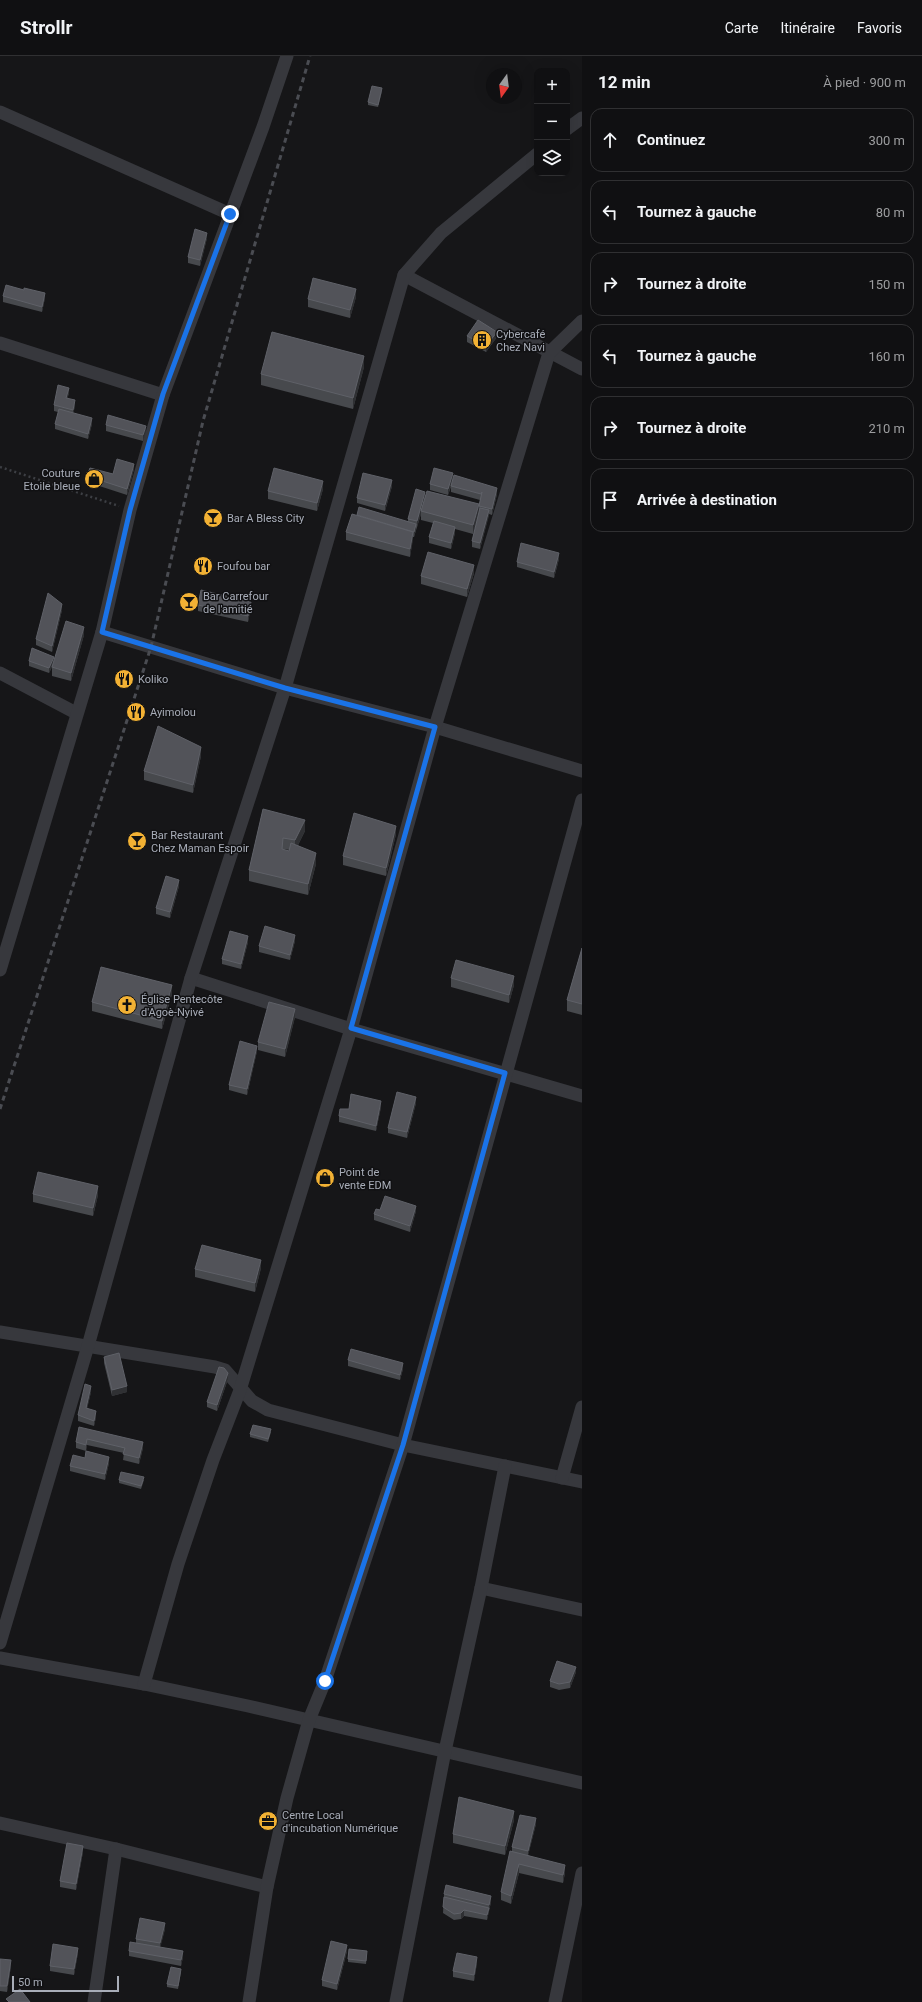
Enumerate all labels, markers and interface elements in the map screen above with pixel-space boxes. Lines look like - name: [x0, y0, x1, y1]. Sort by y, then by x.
- text: Strollr: [20, 16, 73, 39]
- text: Carte: [725, 20, 758, 36]
- text: Itinéraire: [780, 20, 835, 36]
- text: Favoris: [857, 20, 902, 36]
- north arrow: [486, 68, 522, 104]
- map controls: [534, 68, 570, 176]
- button: +: [534, 68, 570, 104]
- text: 12 min: [598, 72, 651, 92]
- text: À pied · 900 m: [823, 75, 906, 90]
- button: −: [534, 104, 570, 140]
- icon: ahead: [599, 129, 621, 151]
- text: Continuez: [637, 131, 705, 149]
- text: 300 m: [868, 133, 905, 148]
- button: layers: [534, 140, 570, 176]
- icon: left: [599, 201, 621, 223]
- text: Tournez à gauche: [637, 203, 756, 221]
- route end: [221, 205, 239, 223]
- text: 80 m: [876, 205, 905, 220]
- icon: right: [599, 273, 621, 295]
- text: Tournez à droite: [637, 275, 746, 293]
- text: 150 m: [868, 277, 905, 292]
- place label: Cybercafé Chez Navi: [496, 328, 545, 354]
- building icon: Cybercafé Chez Navi: [471, 329, 493, 351]
- icon: left: [599, 345, 621, 367]
- text: Tournez à gauche: [637, 347, 756, 365]
- text: 160 m: [868, 349, 905, 364]
- icon: right: [599, 417, 621, 439]
- text: Tournez à droite: [637, 419, 746, 437]
- text: 210 m: [868, 421, 905, 436]
- place label: Couture Etoile bleue: [23, 467, 80, 493]
- shop icon: Couture Etoile bleue: [83, 468, 105, 490]
- icon: arrive: [599, 489, 621, 511]
- text: Arrivée à destination: [637, 491, 777, 509]
- bar icon: Bar A Bless City: [202, 507, 224, 529]
- place label: Bar A Bless City: [227, 512, 305, 525]
- restaurant icon: Foufou bar: [192, 555, 214, 577]
- place label: Foufou bar: [217, 560, 270, 573]
- place label: Bar Carrefour de l'amitié: [203, 590, 269, 616]
- bar icon: Bar Carrefour de l'amitié: [178, 591, 200, 613]
- restaurant icon: Koliko: [113, 668, 135, 690]
- place label: Koliko: [138, 673, 168, 686]
- restaurant icon: Ayimolou: [125, 701, 147, 723]
- place label: Ayimolou: [150, 706, 196, 719]
- place label: Bar Restaurant Chez Maman Espoir: [151, 829, 249, 855]
- bar icon: Bar Restaurant Chez Maman Espoir: [126, 830, 148, 852]
- place label: Église Pentecôte d'Agoè-Nyivé: [141, 993, 223, 1019]
- church icon: Église Pentecôte d'Agoè-Nyivé: [116, 994, 138, 1016]
- place label: Point de vente EDM: [339, 1166, 391, 1192]
- shop icon: Point de vente EDM: [314, 1167, 336, 1189]
- route start: [316, 1672, 334, 1690]
- place label: Centre Local d'incubation Numérique: [282, 1809, 398, 1835]
- office icon: Centre Local d'incubation Numérique: [257, 1810, 279, 1832]
- scale bar: [12, 1974, 119, 1993]
- text: 50 m: [18, 1976, 43, 1989]

